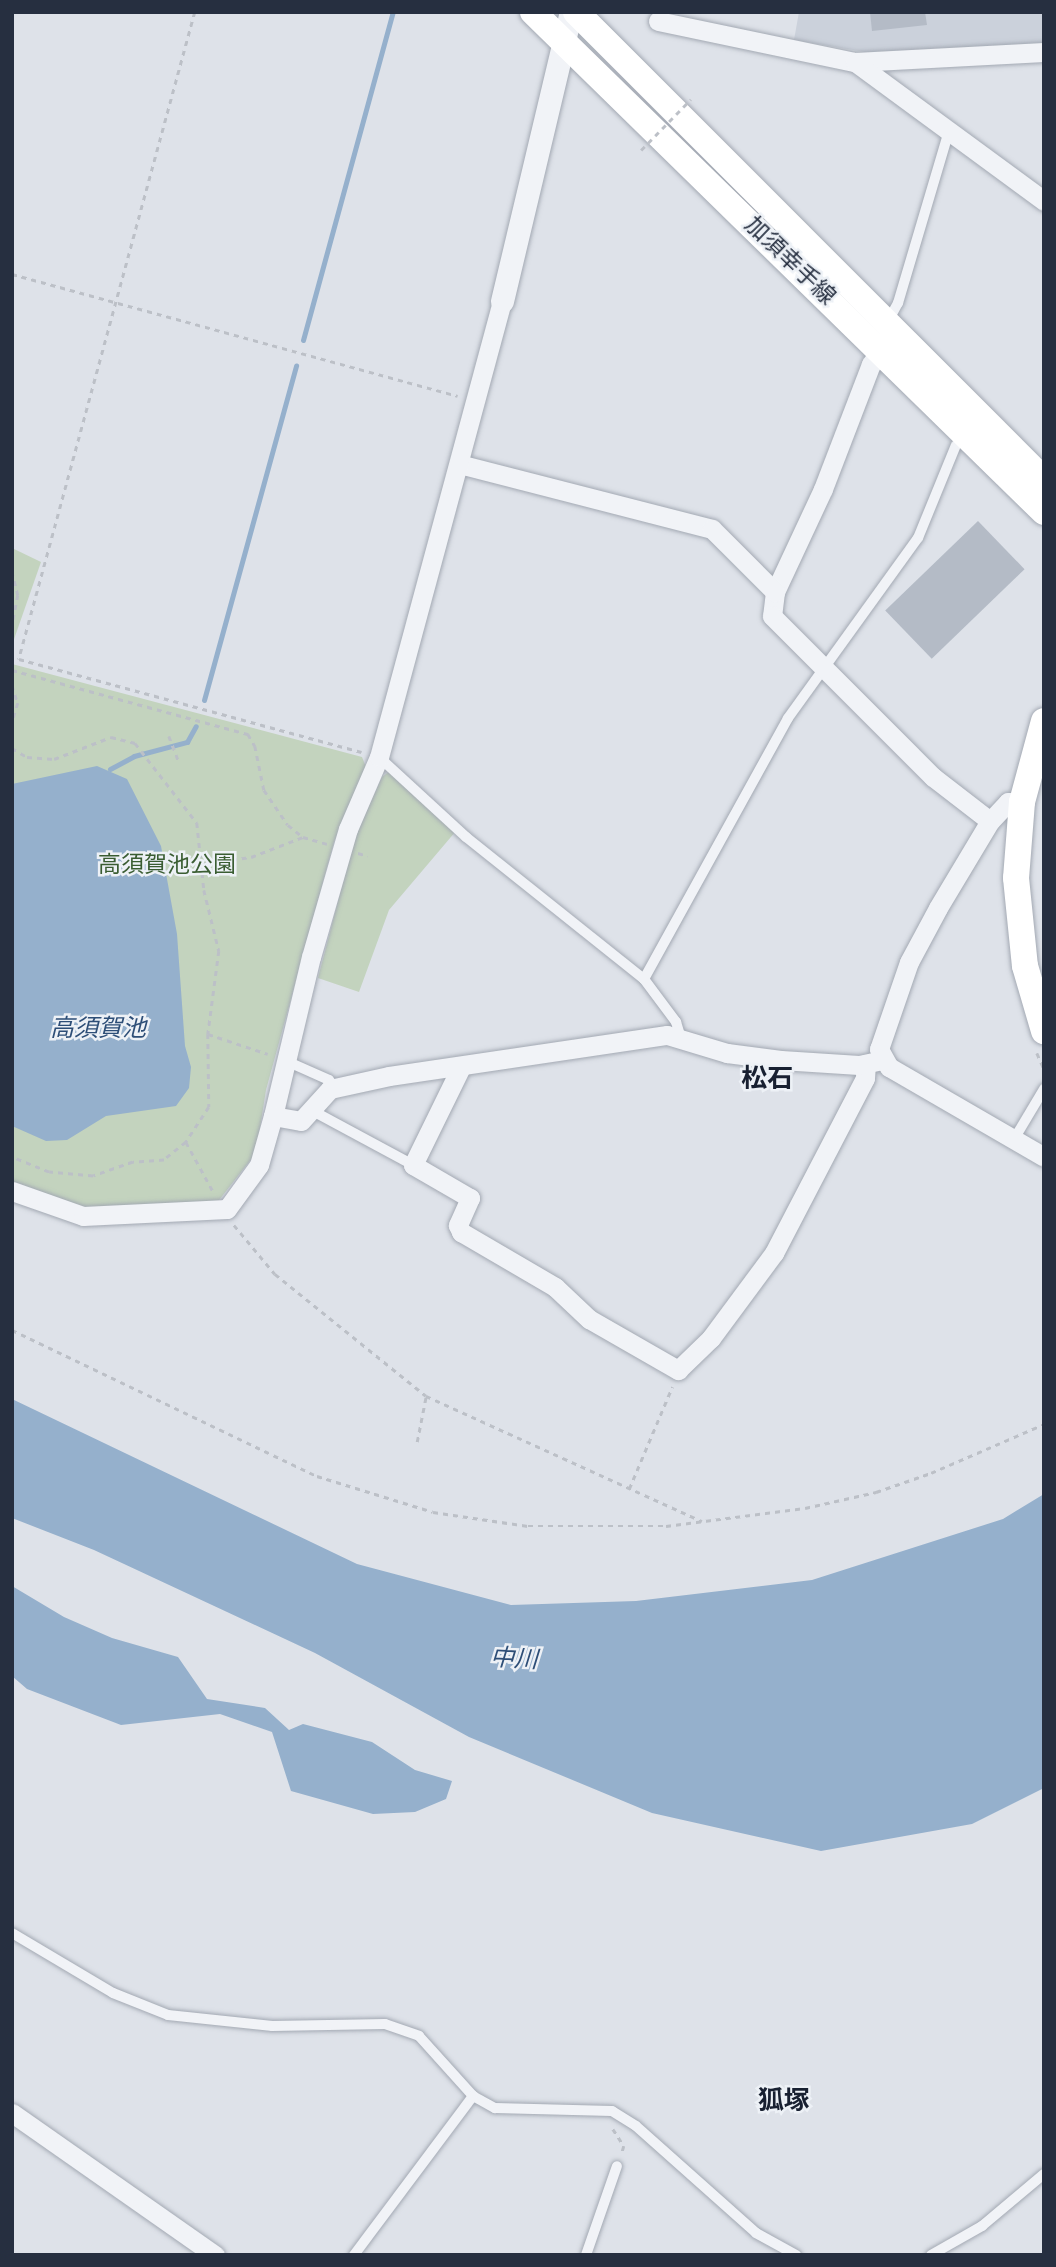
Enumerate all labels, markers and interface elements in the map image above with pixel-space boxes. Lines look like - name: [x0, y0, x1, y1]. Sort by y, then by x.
- street label: 加須幸手線: [739, 211, 841, 311]
- park label: 高須賀池公園: [98, 851, 236, 879]
- water label: 高須賀池: [50, 1015, 146, 1043]
- district label: 松石: [741, 1064, 793, 1096]
- water label: 中川: [489, 1643, 539, 1675]
- district label: 狐塚: [758, 2086, 810, 2118]

